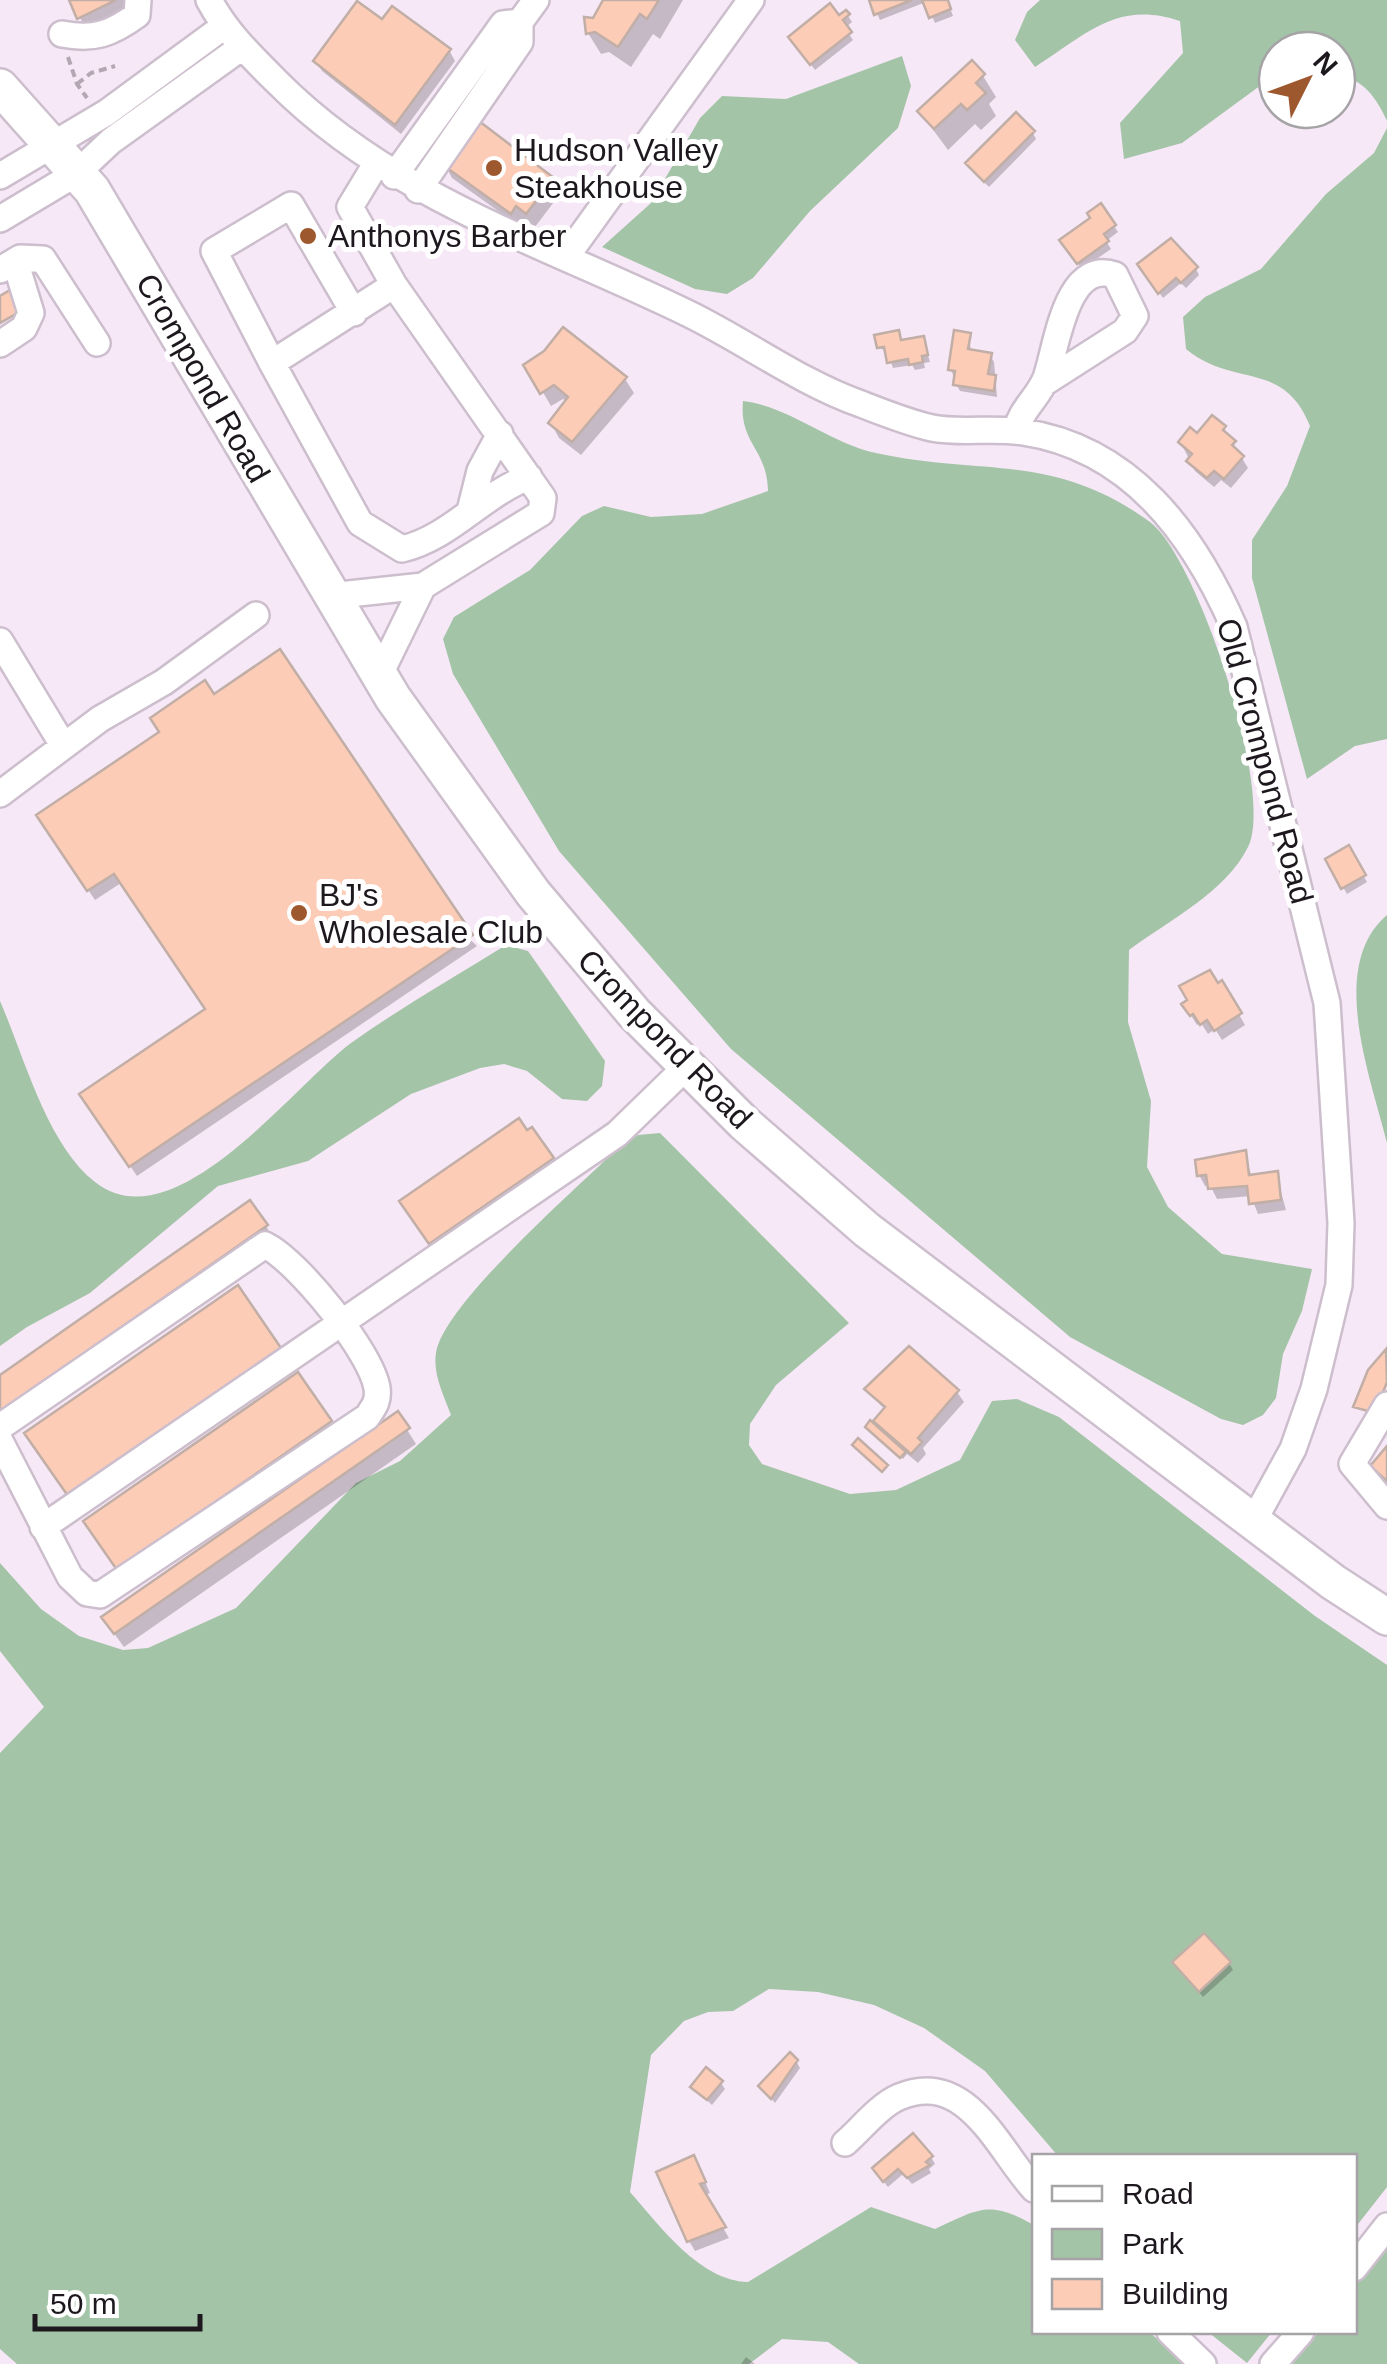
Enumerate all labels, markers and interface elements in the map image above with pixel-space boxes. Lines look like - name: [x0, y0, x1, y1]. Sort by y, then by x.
- north arrow: [1257, 30, 1357, 130]
- text: N: [1307, 46, 1343, 81]
- place label: Hudson Valley Steakhouse: [514, 132, 718, 205]
- marker: Hudson Valley Steakhouse: [483, 157, 505, 179]
- place label: Anthonys Barber: [328, 218, 567, 254]
- marker: Anthonys Barber: [297, 225, 319, 247]
- street label: Crompond Road: [129, 267, 277, 489]
- street label: Old Crompond Road: [1210, 615, 1320, 907]
- place label: BJ's Wholesale Club: [319, 877, 543, 950]
- marker: BJ's Wholesale Club: [288, 902, 310, 924]
- street label: Crompond Road: [571, 942, 759, 1136]
- legend: [1032, 2154, 1357, 2334]
- text: Road: [1122, 2177, 1194, 2210]
- text: Park: [1122, 2227, 1185, 2260]
- scale bar: [35, 2269, 200, 2331]
- text: Building: [1122, 2277, 1229, 2310]
- text: 50 m: [50, 2287, 117, 2320]

